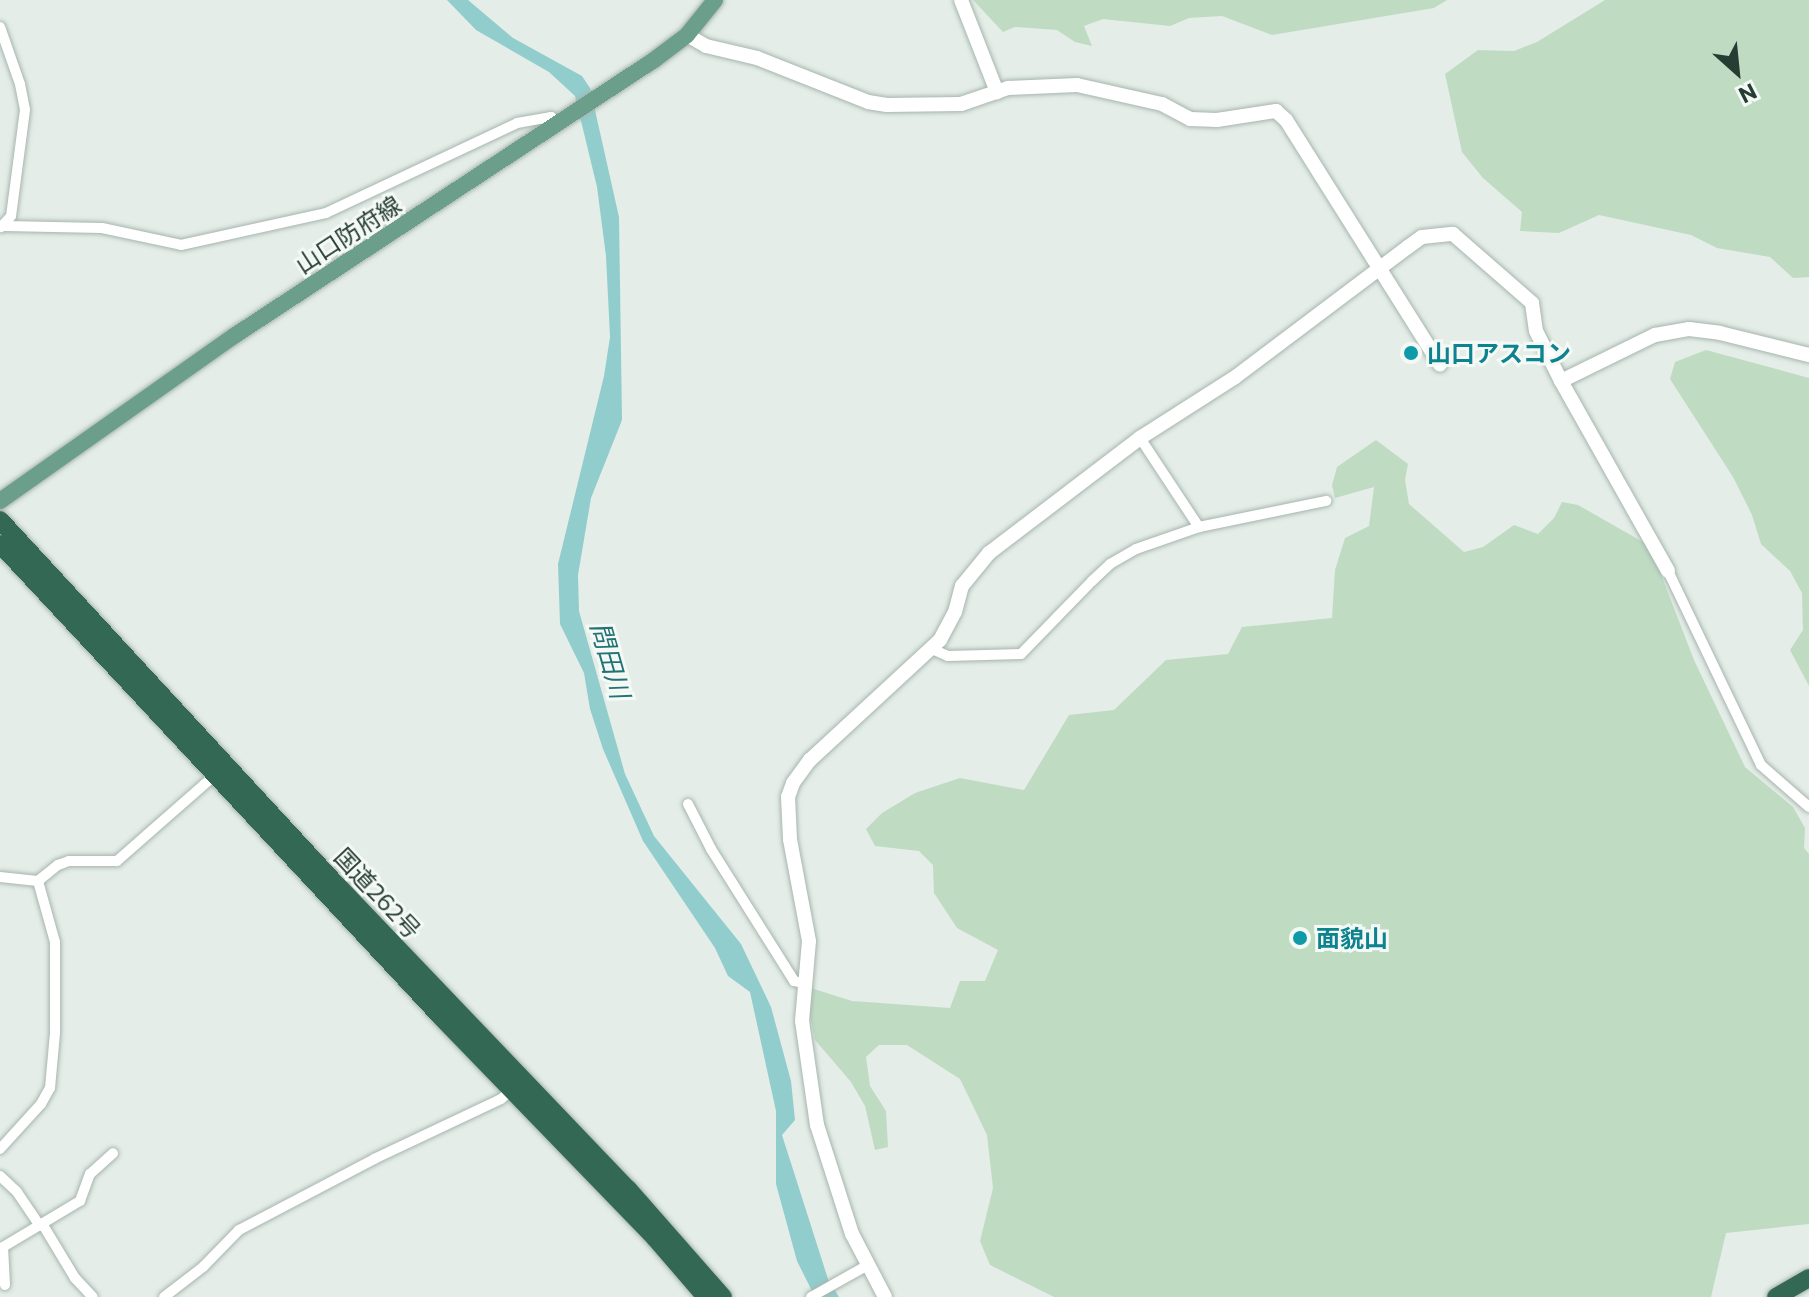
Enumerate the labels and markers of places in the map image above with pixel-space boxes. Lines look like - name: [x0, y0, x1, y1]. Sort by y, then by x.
- place label: 山口アスコン: [1427, 339, 1571, 367]
- marker: 山口アスコン: [1402, 344, 1420, 362]
- place label: 面貌山: [1316, 924, 1388, 952]
- marker: 面貌山: [1291, 929, 1309, 947]

